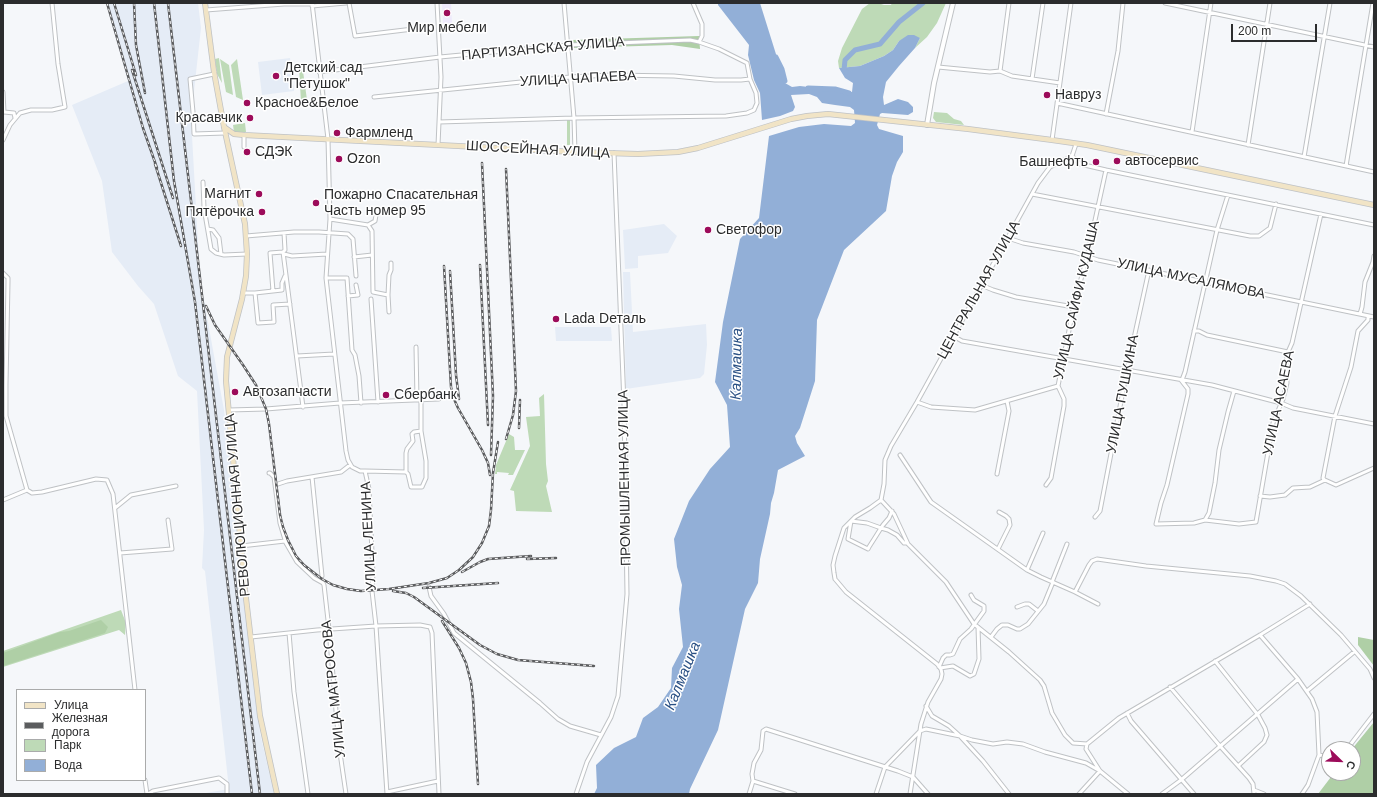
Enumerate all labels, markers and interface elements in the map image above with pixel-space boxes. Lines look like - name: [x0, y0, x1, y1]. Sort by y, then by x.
- marker: Мир мебели: [442, 8, 452, 18]
- scale bar: [1233, 16, 1319, 42]
- place label: Мир мебели: [407, 20, 487, 36]
- text: 200 m: [1238, 24, 1271, 38]
- street label: ПАРТИЗАНСКАЯ УЛИЦА: [461, 34, 625, 64]
- place label: Детский сад "Петушок": [284, 60, 363, 92]
- street label: УЛИЦА ЧАПАЕВА: [519, 68, 637, 90]
- marker: Детский сад "Петушок": [271, 71, 281, 81]
- place label: Навруз: [1055, 87, 1101, 103]
- marker: Навруз: [1042, 90, 1052, 100]
- place label: Красное&Белое: [255, 95, 359, 111]
- marker: Красное&Белое: [242, 98, 252, 108]
- place label: Красавчик: [175, 110, 242, 126]
- marker: Красавчик: [245, 113, 255, 123]
- place label: Фармленд: [345, 125, 413, 141]
- marker: Фармленд: [332, 128, 342, 138]
- street label: ШОССЕЙНАЯ УЛИЦА: [466, 138, 610, 162]
- place label: СДЭК: [255, 144, 293, 160]
- marker: СДЭК: [242, 147, 252, 157]
- place label: Ozon: [347, 151, 380, 167]
- place label: автосервис: [1125, 153, 1199, 169]
- marker: Ozon: [334, 154, 344, 164]
- place label: Башнефть: [1019, 154, 1088, 170]
- marker: автосервис: [1112, 156, 1122, 166]
- marker: Башнефть: [1091, 157, 1101, 167]
- place label: Магнит: [204, 186, 251, 202]
- place label: Пожарно Спасательная Часть номер 95: [324, 187, 478, 220]
- marker: Магнит: [254, 189, 264, 199]
- marker: Пожарно Спасательная Часть номер 95: [311, 198, 321, 208]
- place label: Пятёрочка: [185, 204, 254, 220]
- marker: Пятёрочка: [257, 207, 267, 217]
- street label: ЦЕНТРАЛЬНАЯ УЛИЦА: [934, 218, 1024, 362]
- street label: УЛИЦА САЙФИ КУДАША: [1051, 219, 1103, 381]
- place label: Светофор: [716, 222, 782, 238]
- marker: Светофор: [703, 225, 713, 235]
- street label: УЛИЦА МУСАЛЯМОВА: [1115, 255, 1267, 303]
- place label: Lada Dеталь: [564, 311, 646, 327]
- marker: Lada Dеталь: [551, 314, 561, 324]
- water label: Калмашка: [727, 328, 747, 400]
- street label: УЛИЦА ПУШКИНА: [1103, 333, 1143, 455]
- street label: УЛИЦА АСАЕВА: [1260, 349, 1298, 457]
- place label: Автозапчасти: [243, 384, 331, 400]
- marker: Автозапчасти: [230, 387, 240, 397]
- place label: Сбербанк: [394, 387, 457, 403]
- marker: Сбербанк: [381, 390, 391, 400]
- street label: ПРОМЫШЛЕННАЯ УЛИЦА: [615, 390, 635, 566]
- street label: РЕВОЛЮЦИОННАЯ УЛИЦА: [222, 413, 254, 597]
- street label: УЛИЦА ЛЕНИНА: [358, 481, 380, 591]
- street label: УЛИЦА МАТРОСОВА: [318, 619, 350, 759]
- water label: Калмашка: [661, 639, 705, 713]
- legend: [16, 689, 146, 781]
- text: Улица: [54, 698, 88, 712]
- text: Железная дорога: [52, 711, 108, 739]
- text: Парк: [54, 738, 81, 752]
- north arrow: [1321, 741, 1361, 781]
- text: Вода: [54, 758, 82, 772]
- text: С: [1344, 759, 1358, 771]

